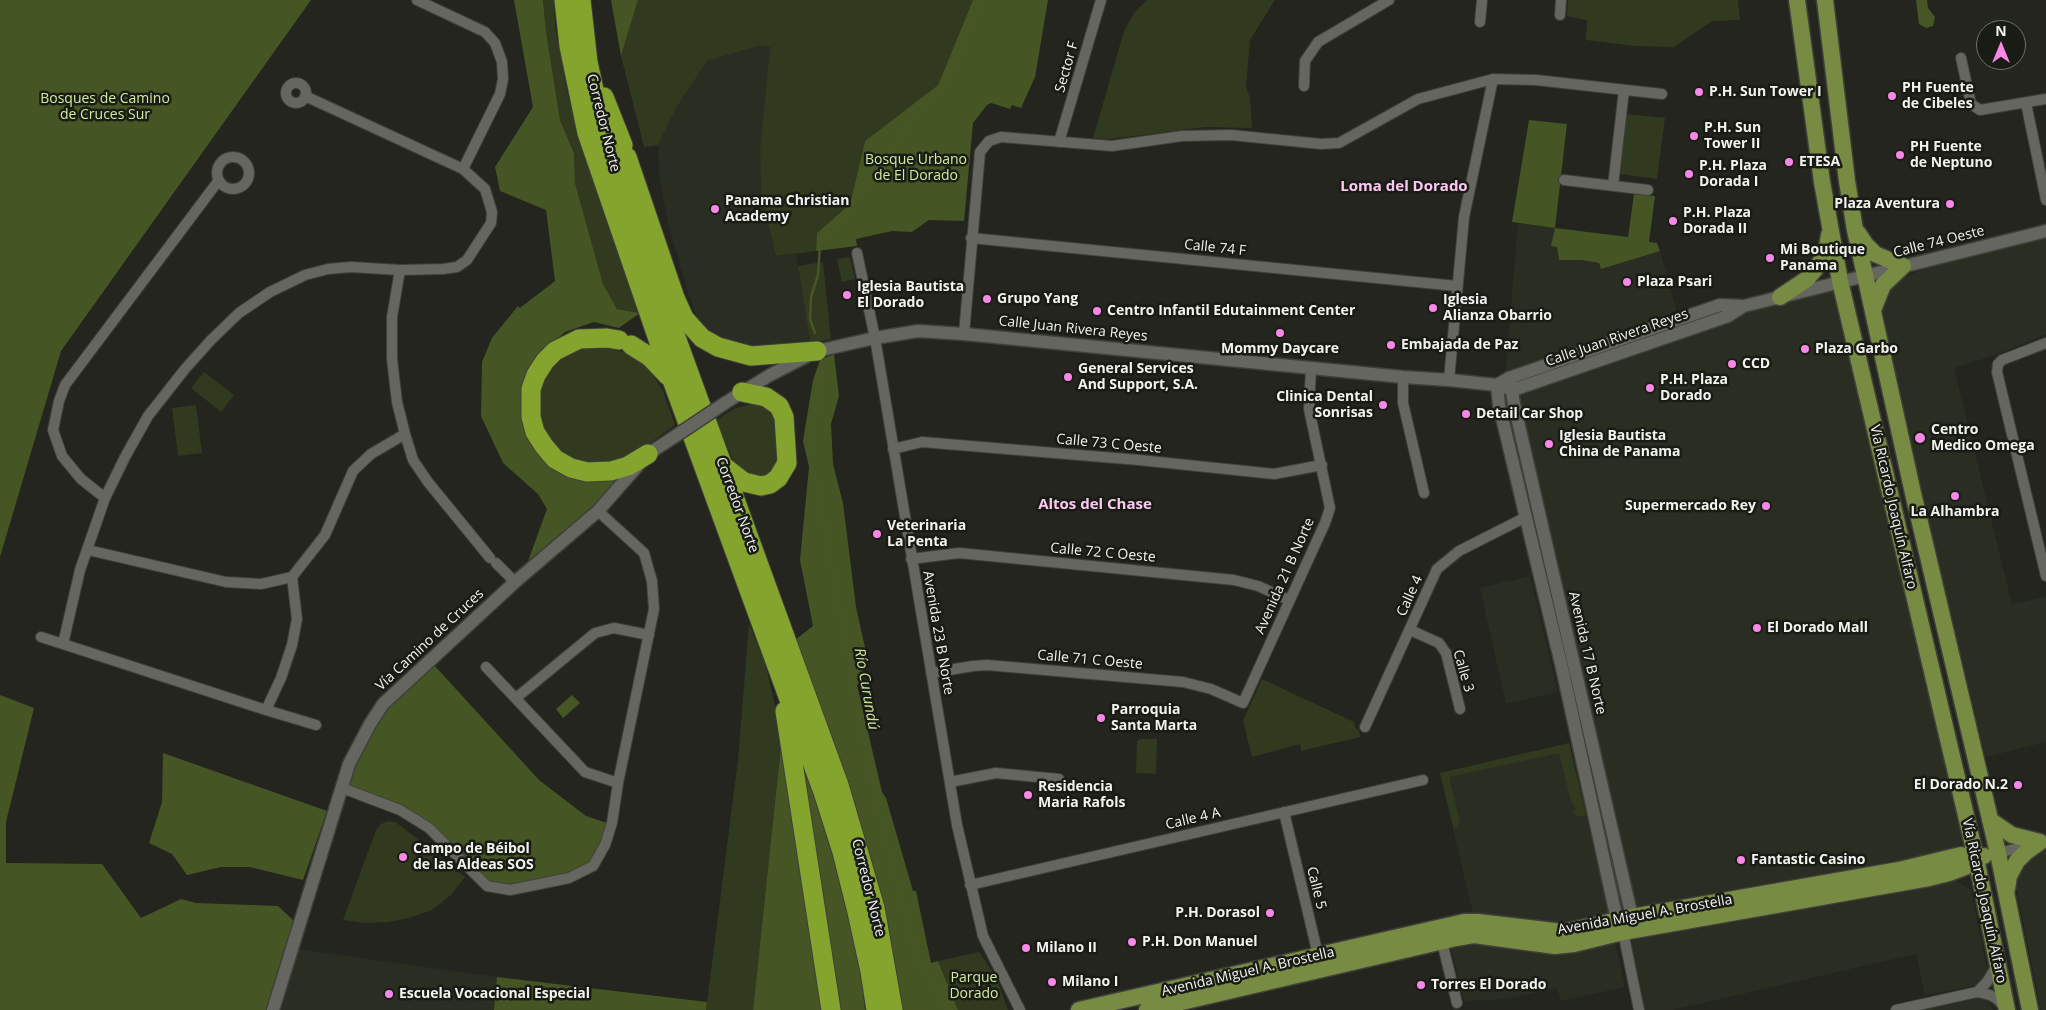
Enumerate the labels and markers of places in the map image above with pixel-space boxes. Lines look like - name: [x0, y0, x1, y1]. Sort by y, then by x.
- place label: PH Fuente de Cibeles: [1902, 80, 1974, 112]
- place label: P.H. Sun Tower I: [1709, 84, 1822, 100]
- marker: P.H. Sun Tower I: [1693, 86, 1705, 98]
- marker: PH Fuente de Cibeles: [1886, 90, 1898, 102]
- place label: P.H. Sun Tower II: [1704, 120, 1761, 152]
- marker: P.H. Sun Tower II: [1688, 130, 1700, 142]
- place label: PH Fuente de Neptuno: [1910, 139, 1992, 172]
- marker: PH Fuente de Neptuno: [1894, 149, 1906, 161]
- place label: ETESA: [1799, 154, 1840, 170]
- marker: ETESA: [1783, 156, 1795, 168]
- place label: P.H. Plaza Dorada I: [1699, 158, 1767, 190]
- marker: P.H. Plaza Dorada I: [1683, 168, 1695, 180]
- place label: Panama Christian Academy: [725, 193, 849, 226]
- place label: Plaza Aventura: [1834, 196, 1940, 212]
- marker: Plaza Aventura: [1944, 198, 1956, 210]
- marker: Panama Christian Academy: [709, 203, 721, 215]
- place label: P.H. Plaza Dorada II: [1683, 205, 1751, 238]
- marker: P.H. Plaza Dorada II: [1667, 215, 1679, 227]
- place label: Mi Boutique Panama: [1780, 242, 1865, 274]
- marker: Mi Boutique Panama: [1764, 252, 1776, 264]
- place label: Plaza Psari: [1637, 274, 1712, 290]
- marker: Plaza Psari: [1621, 276, 1633, 288]
- place label: Iglesia Bautista El Dorado: [857, 279, 964, 312]
- marker: Iglesia Bautista El Dorado: [841, 289, 853, 301]
- place label: Grupo Yang: [997, 291, 1078, 307]
- place label: Iglesia Alianza Obarrio: [1443, 292, 1552, 324]
- marker: Grupo Yang: [981, 293, 993, 305]
- marker: Iglesia Alianza Obarrio: [1427, 302, 1439, 314]
- place label: Centro Infantil Edutainment Center: [1107, 303, 1355, 319]
- marker: Centro Infantil Edutainment Center: [1091, 305, 1103, 317]
- marker: Mommy Daycare: [1274, 327, 1286, 339]
- place label: Embajada de Paz: [1401, 337, 1518, 353]
- marker: Embajada de Paz: [1385, 339, 1397, 351]
- place label: Mommy Daycare: [1221, 341, 1339, 357]
- place label: Plaza Garbo: [1815, 341, 1898, 357]
- marker: Plaza Garbo: [1799, 343, 1811, 355]
- place label: CCD: [1742, 356, 1770, 372]
- marker: CCD: [1726, 358, 1738, 370]
- place label: General Services And Support, S.A.: [1078, 361, 1198, 394]
- marker: General Services And Support, S.A.: [1062, 371, 1074, 383]
- place label: P.H. Plaza Dorado: [1660, 372, 1728, 404]
- marker: P.H. Plaza Dorado: [1644, 382, 1656, 394]
- place label: Clinica Dental Sonrisas: [1276, 389, 1373, 422]
- marker: Clinica Dental Sonrisas: [1377, 399, 1389, 411]
- place label: Detail Car Shop: [1476, 406, 1583, 422]
- marker: Detail Car Shop: [1460, 408, 1472, 420]
- place label: Centro Medico Omega: [1931, 422, 2035, 454]
- place label: Iglesia Bautista China de Panama: [1559, 428, 1681, 461]
- marker: Centro Medico Omega: [1913, 431, 1927, 445]
- marker: Iglesia Bautista China de Panama: [1543, 438, 1555, 450]
- marker: La Alhambra: [1949, 490, 1961, 502]
- place label: Supermercado Rey: [1625, 498, 1756, 514]
- marker: Supermercado Rey: [1760, 500, 1772, 512]
- place label: La Alhambra: [1910, 504, 2000, 520]
- place label: Veterinaria La Penta: [887, 518, 966, 550]
- marker: Veterinaria La Penta: [871, 528, 883, 540]
- place label: El Dorado Mall: [1767, 620, 1868, 636]
- marker: El Dorado Mall: [1751, 622, 1763, 634]
- place label: Parroquia Santa Marta: [1111, 702, 1197, 734]
- marker: Parroquia Santa Marta: [1095, 712, 1107, 724]
- place label: El Dorado N.2: [1914, 777, 2008, 793]
- place label: Residencia Maria Rafols: [1038, 779, 1125, 812]
- marker: El Dorado N.2: [2012, 779, 2024, 791]
- marker: Residencia Maria Rafols: [1022, 789, 1034, 801]
- place label: Campo de Béibol de las Aldeas SOS: [413, 841, 534, 874]
- marker: Campo de Béibol de las Aldeas SOS: [397, 851, 409, 863]
- place label: Fantastic Casino: [1751, 852, 1865, 868]
- marker: Fantastic Casino: [1735, 854, 1747, 866]
- place label: P.H. Dorasol: [1175, 905, 1260, 921]
- marker: P.H. Dorasol: [1264, 907, 1276, 919]
- place label: P.H. Don Manuel: [1142, 934, 1258, 950]
- marker: P.H. Don Manuel: [1126, 936, 1138, 948]
- place label: Milano II: [1036, 940, 1097, 956]
- marker: Milano II: [1020, 942, 1032, 954]
- place label: Milano I: [1062, 974, 1118, 990]
- marker: Milano I: [1046, 976, 1058, 988]
- place label: Torres El Dorado: [1431, 977, 1546, 993]
- marker: Torres El Dorado: [1415, 979, 1427, 991]
- place label: Escuela Vocacional Especial: [399, 986, 590, 1002]
- marker: Escuela Vocacional Especial: [383, 988, 395, 1000]

